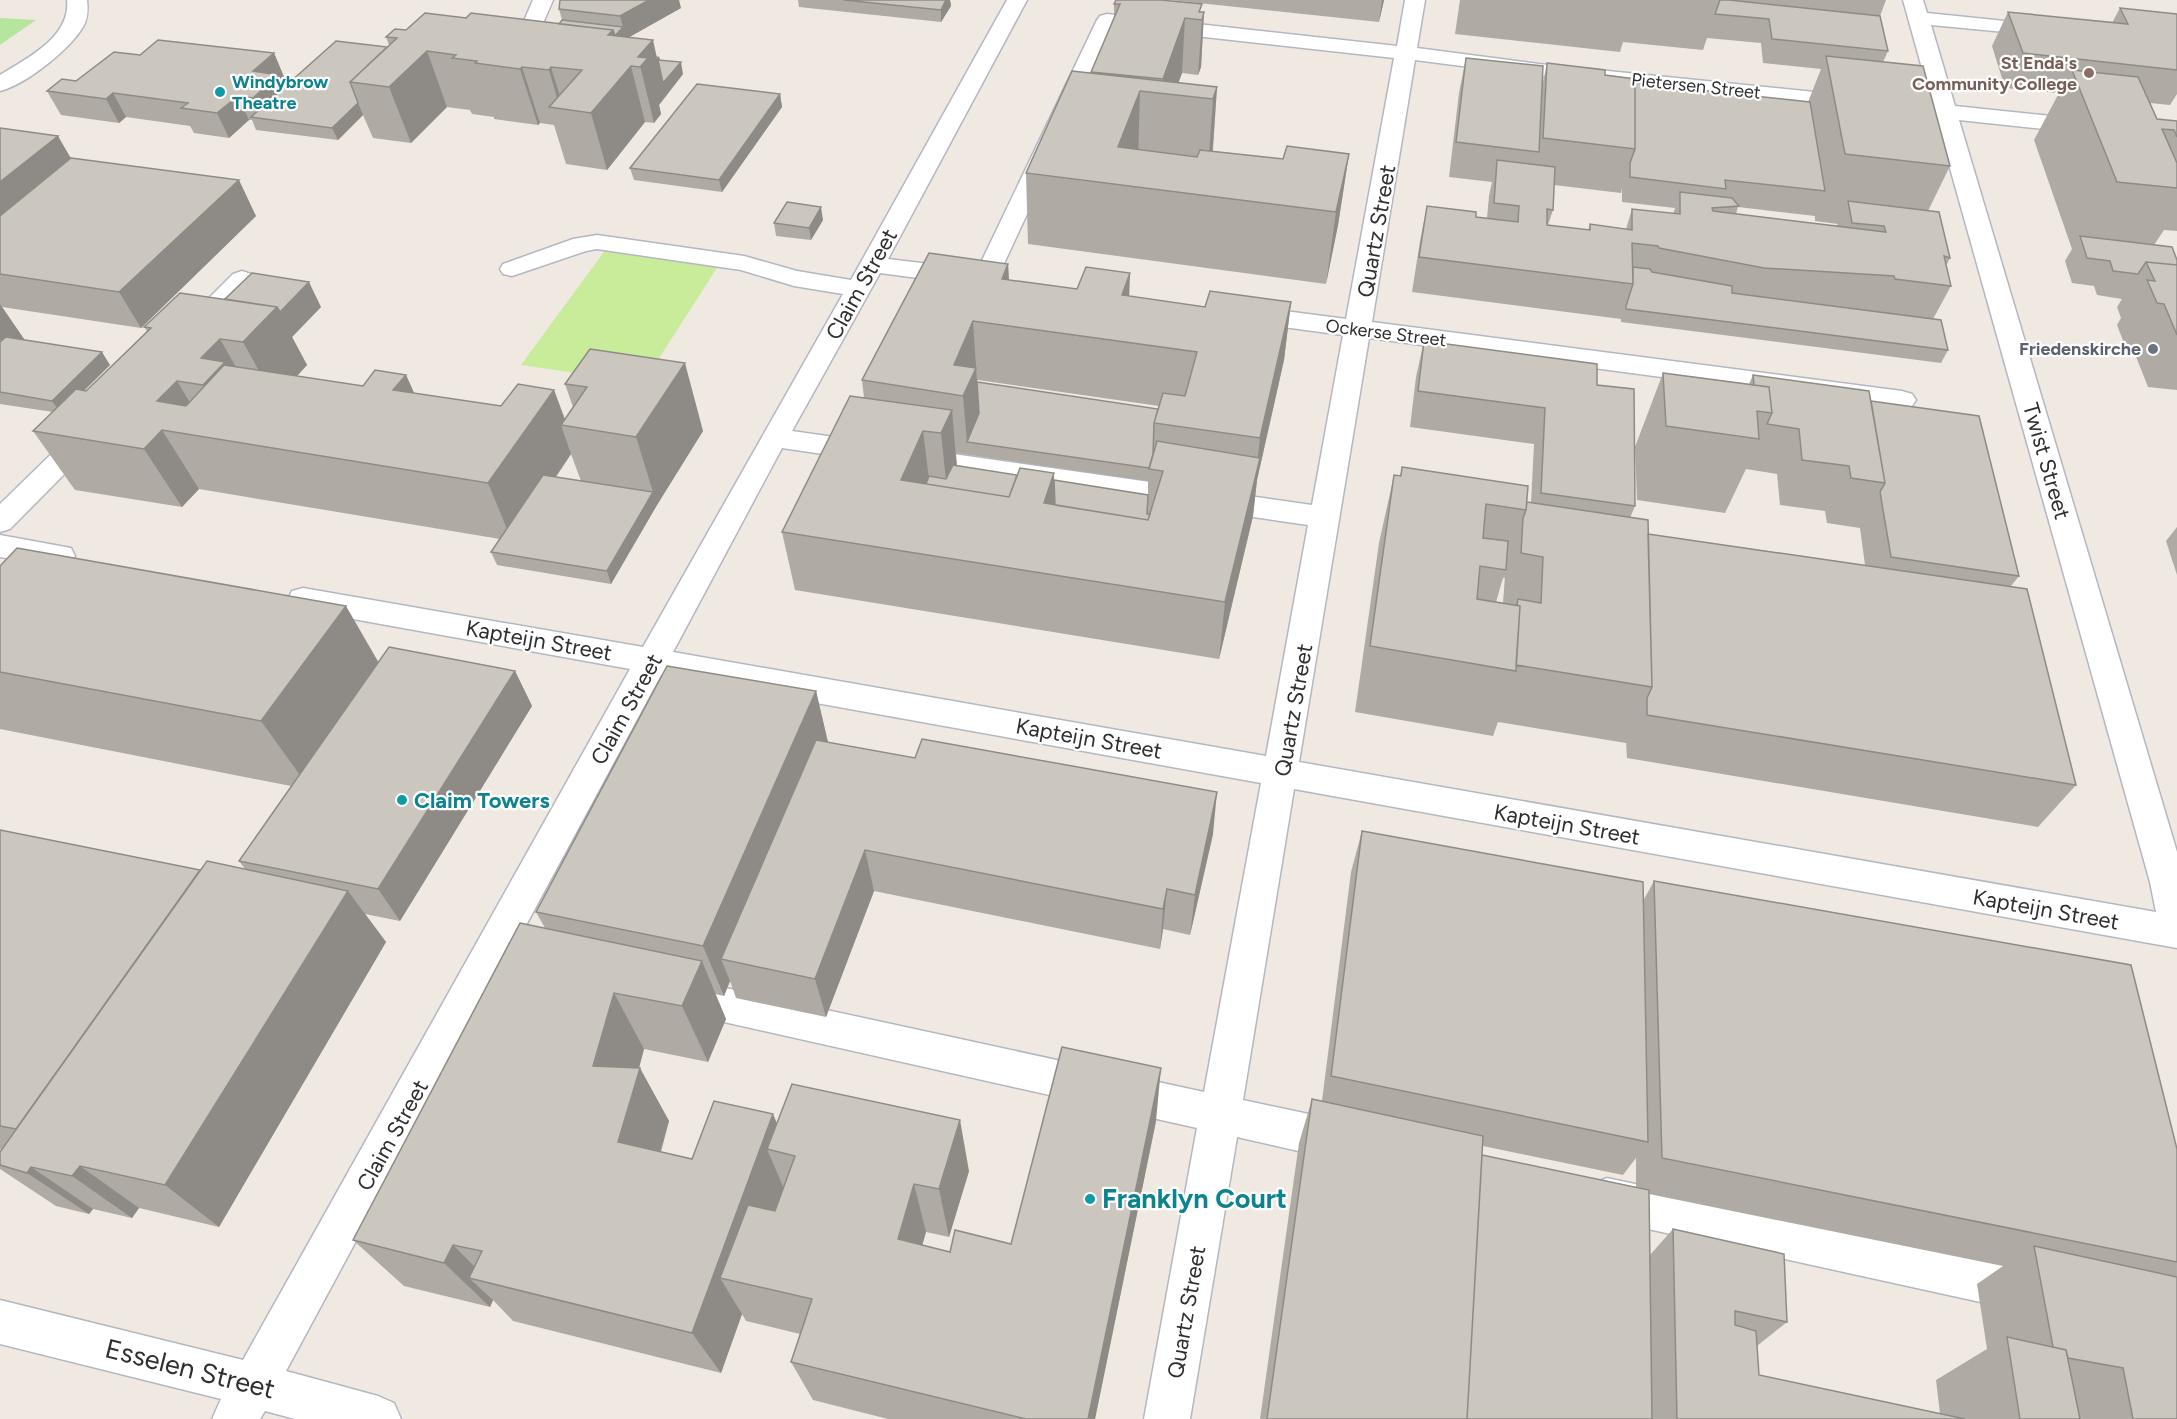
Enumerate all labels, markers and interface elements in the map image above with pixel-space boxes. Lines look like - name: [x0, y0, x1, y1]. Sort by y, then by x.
- place label: St Enda's Community College: [1912, 52, 2078, 95]
- marker: St Enda's Community College: [2082, 66, 2096, 80]
- street label: Pietersen Street: [1630, 68, 1762, 104]
- place label: Windybrow Theatre: [232, 71, 328, 114]
- marker: Windybrow Theatre: [213, 85, 227, 99]
- street label: Quartz Street: [1352, 163, 1401, 300]
- street label: Claim Street: [820, 224, 903, 344]
- street label: Ockerse Street: [1325, 315, 1448, 351]
- place label: Friedenskirche: [2019, 338, 2141, 360]
- marker: Friedenskirche: [2146, 342, 2160, 356]
- street label: Twist Street: [2017, 400, 2076, 522]
- street label: Kapteijn Street: [464, 614, 614, 667]
- street label: Quartz Street: [1269, 642, 1318, 779]
- street label: Claim Street: [585, 649, 668, 769]
- street label: Kapteijn Street: [1014, 712, 1164, 765]
- place label: Claim Towers: [414, 787, 550, 814]
- marker: Claim Towers: [395, 793, 409, 807]
- street label: Kapteijn Street: [1492, 798, 1642, 851]
- street label: Kapteijn Street: [1971, 883, 2121, 936]
- street label: Claim Street: [351, 1075, 434, 1195]
- place label: Franklyn Court: [1102, 1182, 1287, 1215]
- marker: Franklyn Court: [1083, 1192, 1097, 1206]
- street label: Quartz Street: [1162, 1244, 1211, 1381]
- street label: Esselen Street: [102, 1331, 278, 1406]

